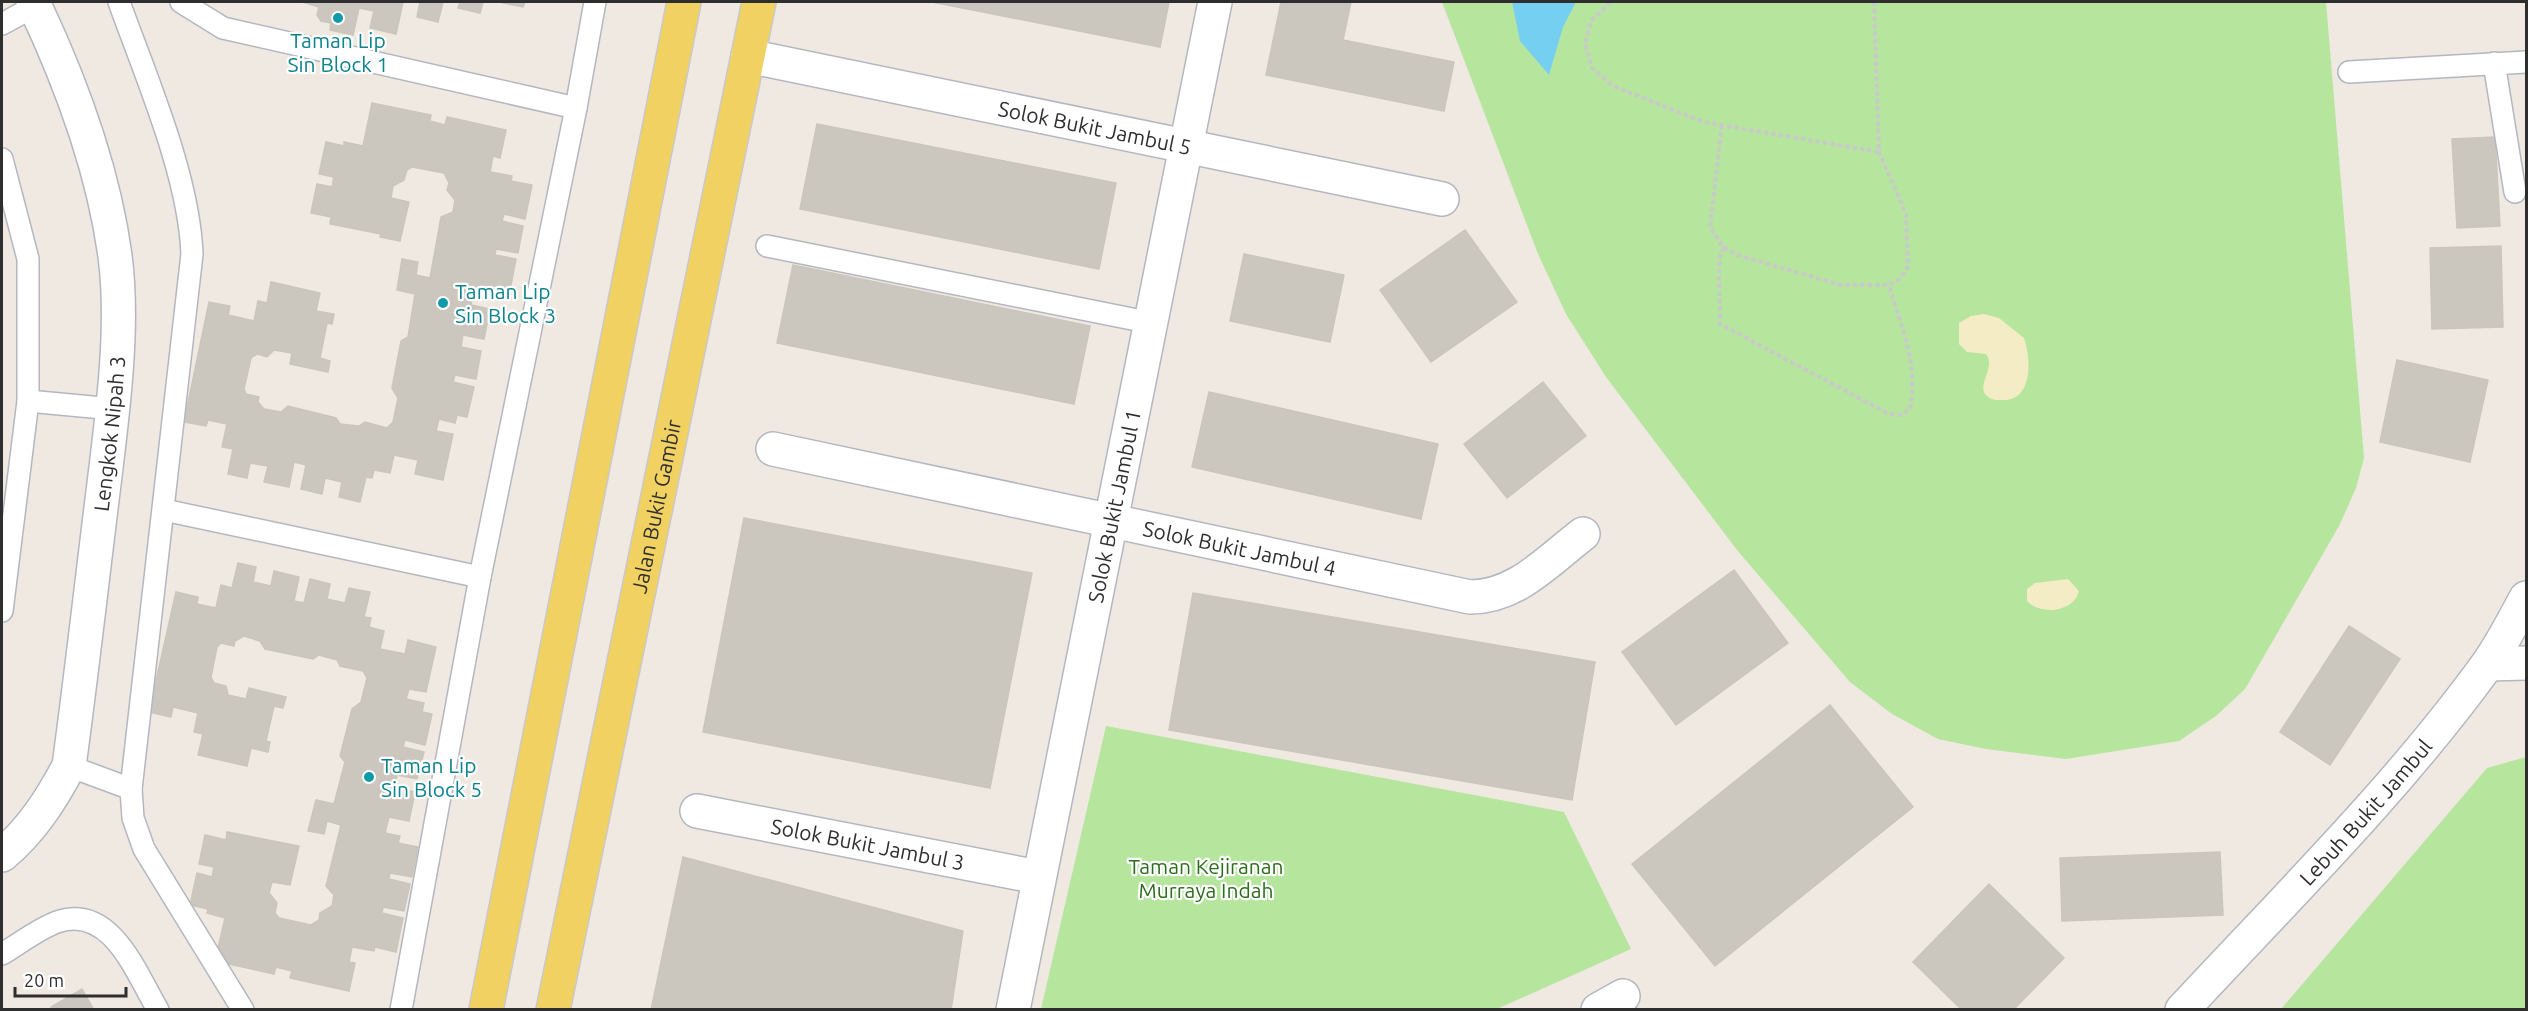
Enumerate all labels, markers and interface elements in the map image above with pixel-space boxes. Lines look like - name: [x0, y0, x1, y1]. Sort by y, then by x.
- marker: Taman Lip Sin Block 1: [331, 11, 345, 25]
- place label: Taman Lip Sin Block 1: [287, 28, 389, 76]
- street label: Solok Bukit Jambul 5: [996, 96, 1193, 159]
- place label: Taman Lip Sin Block 3: [455, 279, 556, 327]
- marker: Taman Lip Sin Block 3: [436, 296, 450, 310]
- street label: Lengkok Nipah 3: [89, 355, 129, 513]
- street label: Solok Bukit Jambul 1: [1083, 407, 1145, 605]
- street label: Jalan Bukit Gambir: [626, 417, 685, 595]
- street label: Solok Bukit Jambul 4: [1141, 516, 1338, 580]
- street label: Lebuh Bukit Jambul: [2294, 734, 2436, 890]
- place label: Taman Lip Sin Block 5: [381, 753, 482, 801]
- marker: Taman Lip Sin Block 5: [362, 770, 376, 784]
- street label: Solok Bukit Jambul 3: [769, 814, 967, 875]
- park label: Taman Kejiranan Murraya Indah: [1128, 854, 1284, 902]
- scale bar: [15, 960, 126, 998]
- text: 20 m: [24, 970, 64, 990]

